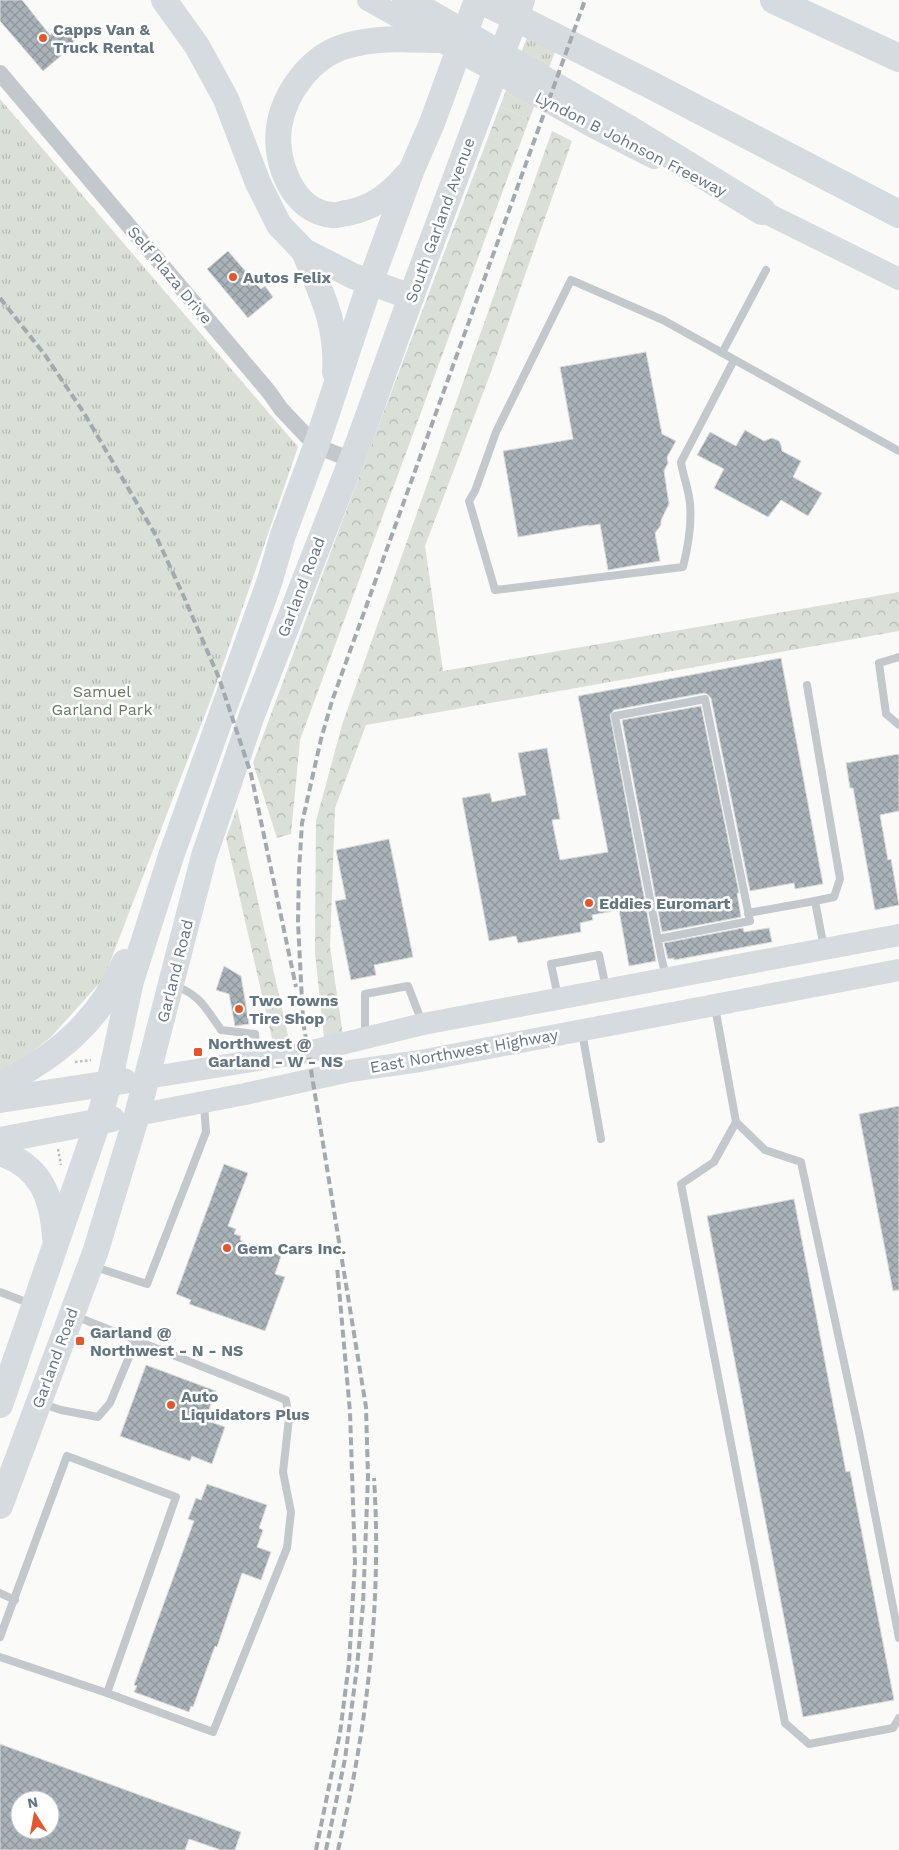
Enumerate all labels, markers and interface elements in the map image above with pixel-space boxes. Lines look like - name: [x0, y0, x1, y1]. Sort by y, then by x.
- place label: Capps Van & Truck Rental: [53, 20, 155, 57]
- marker: Capps Van & Truck Rental: [37, 32, 49, 44]
- street label: Lyndon B Johnson Freeway: [532, 87, 731, 201]
- street label: South Garland Avenue: [401, 135, 479, 305]
- street label: Self Plaza Drive: [124, 222, 216, 328]
- place label: Autos Felix: [243, 268, 332, 287]
- marker: Autos Felix: [227, 271, 239, 283]
- street label: Garland Road: [273, 534, 329, 640]
- park label: Samuel Garland Park: [52, 682, 152, 719]
- place label: Eddies Euromart: [599, 894, 730, 913]
- marker: Eddies Euromart: [583, 897, 595, 909]
- street label: Garland Road: [153, 917, 197, 1025]
- place label: Two Towns Tire Shop: [249, 991, 339, 1028]
- marker: Two Towns Tire Shop: [233, 1003, 245, 1015]
- street label: East Northwest Highway: [368, 1025, 560, 1077]
- place label: Northwest @ Garland - W - NS: [208, 1034, 343, 1071]
- marker: Northwest @ Garland - W - NS: [192, 1046, 204, 1058]
- place label: Gem Cars Inc.: [237, 1239, 346, 1258]
- marker: Gem Cars Inc.: [221, 1242, 233, 1254]
- street label: Garland Road: [28, 1305, 82, 1411]
- place label: Garland @ Northwest - N - NS: [90, 1323, 243, 1360]
- marker: Garland @ Northwest - N - NS: [74, 1335, 86, 1347]
- place label: Auto Liquidators Plus: [181, 1387, 310, 1424]
- marker: Auto Liquidators Plus: [165, 1399, 177, 1411]
- north arrow: [10, 1790, 60, 1840]
- text: N: [26, 1793, 39, 1811]

